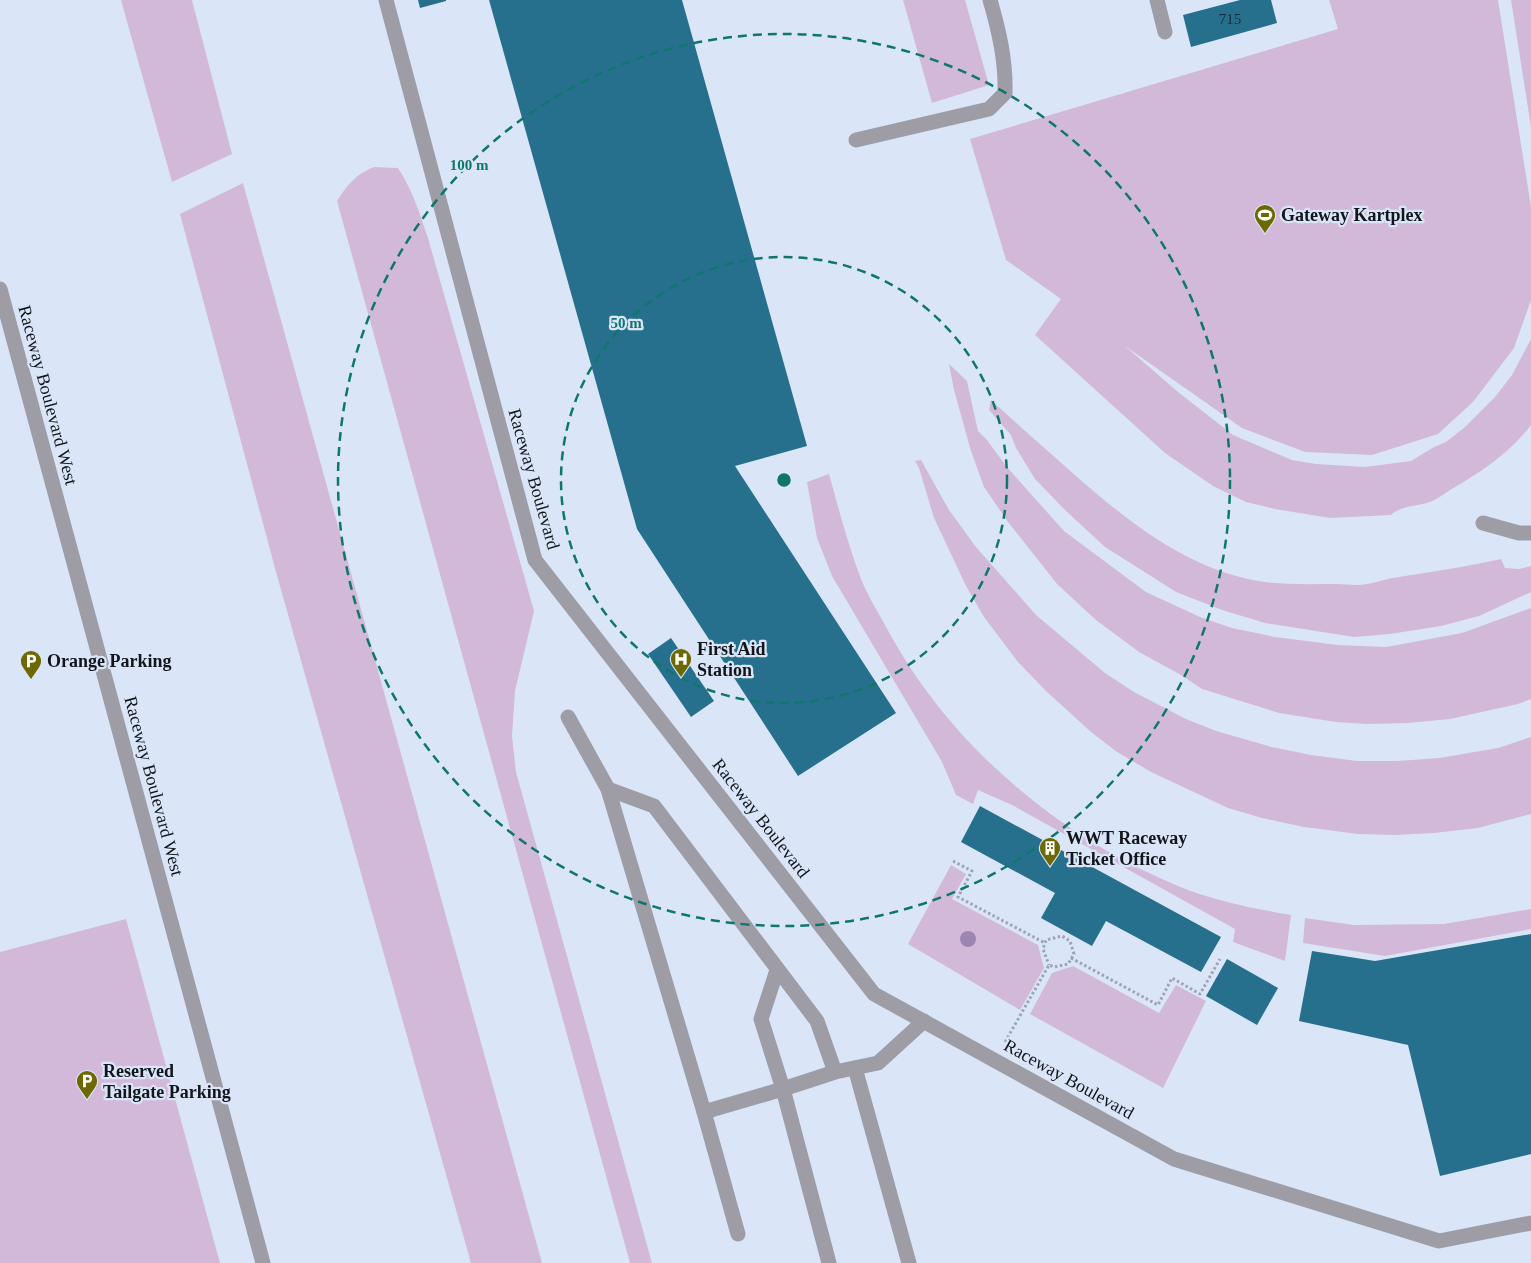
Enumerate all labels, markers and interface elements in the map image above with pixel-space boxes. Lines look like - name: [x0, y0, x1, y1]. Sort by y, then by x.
- house number: 715: [1219, 11, 1241, 27]
- text: 100 m: [450, 157, 489, 173]
- sports icon: Gateway Kartplex: [1253, 203, 1277, 234]
- place label: Gateway Kartplex: [1281, 205, 1422, 225]
- street label: Raceway Boulevard West: [14, 303, 82, 487]
- text: 50 m: [610, 315, 642, 331]
- street label: Raceway Boulevard: [504, 406, 564, 552]
- centre of rings: [775, 471, 793, 489]
- place label: First Aid Station: [697, 639, 766, 680]
- hospital icon: First Aid Station: [669, 647, 693, 678]
- parking icon: Orange Parking: [19, 649, 43, 680]
- place label: Orange Parking: [47, 651, 172, 671]
- street label: Raceway Boulevard West: [120, 694, 188, 878]
- street label: Raceway Boulevard: [708, 755, 814, 881]
- place label: WWT Raceway Ticket Office: [1066, 828, 1187, 869]
- building icon: WWT Raceway Ticket Office: [1038, 836, 1062, 867]
- street label: Raceway Boulevard: [1001, 1035, 1137, 1123]
- place label: Reserved Tailgate Parking: [103, 1061, 231, 1102]
- parking icon: Reserved Tailgate Parking: [75, 1069, 99, 1100]

